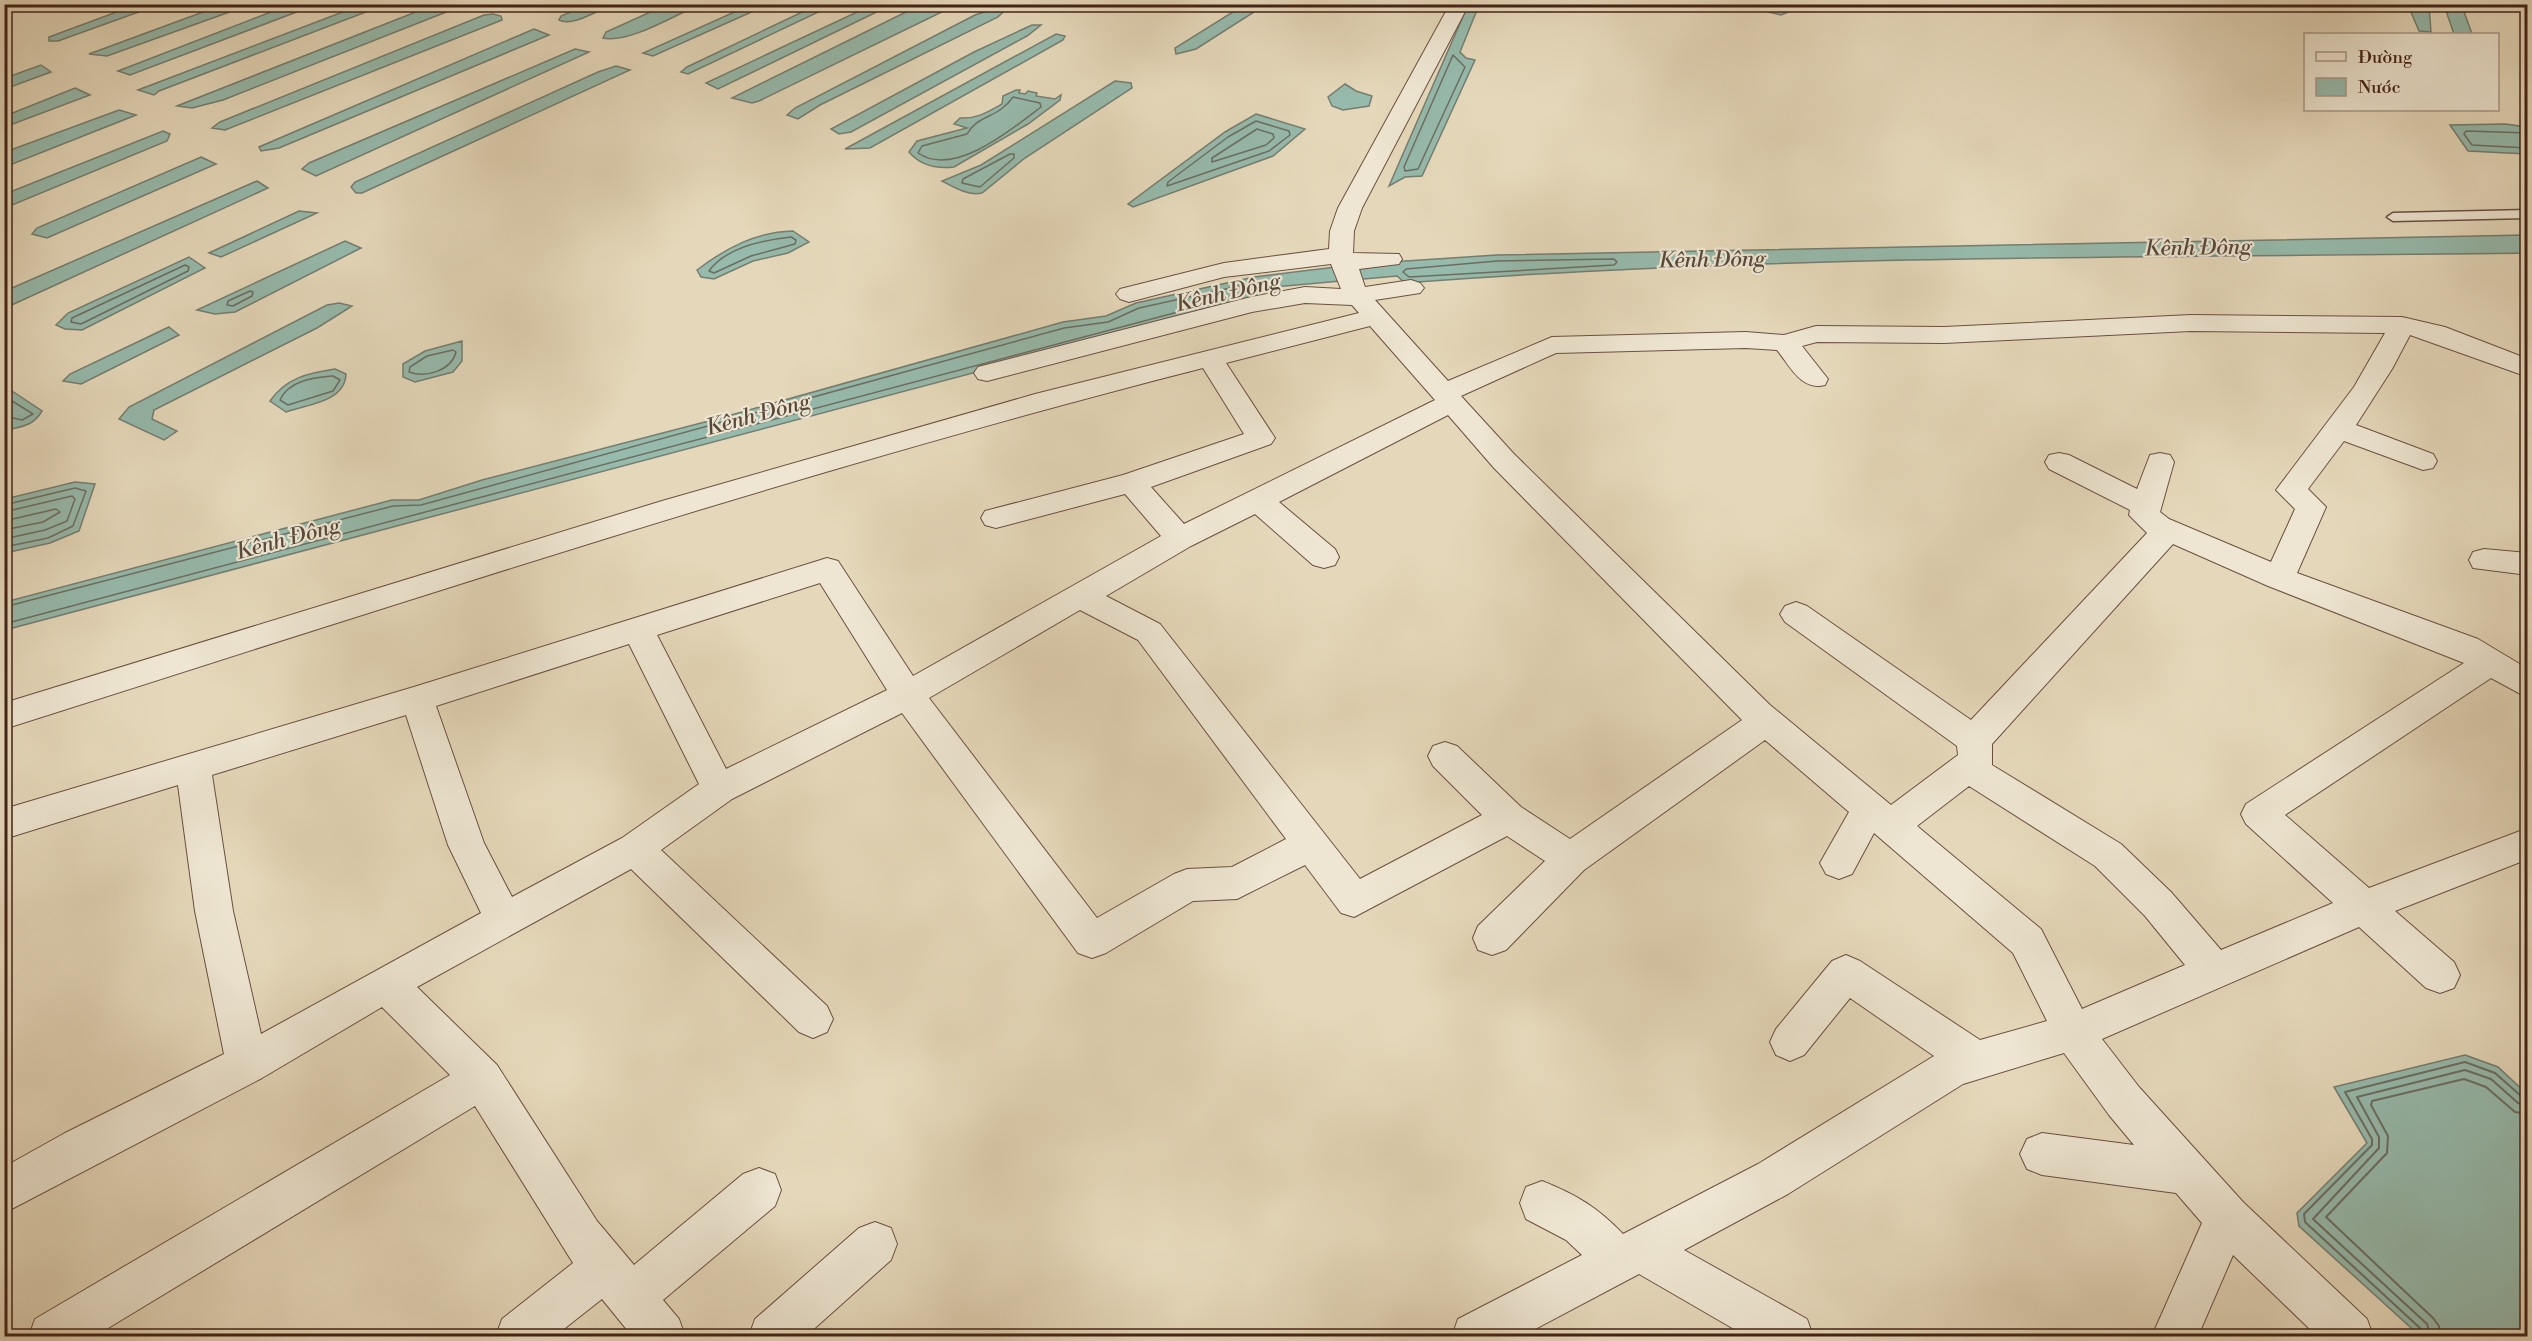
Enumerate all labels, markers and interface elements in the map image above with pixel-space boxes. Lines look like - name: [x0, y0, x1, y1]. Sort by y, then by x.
- legend: [2304, 33, 2499, 111]
- text: Đường: [2358, 46, 2413, 69]
- text: Nước: [2358, 76, 2401, 99]
- water label: Kênh Đông: [2144, 234, 2253, 262]
- water label: Kênh Đông: [1658, 246, 1767, 274]
- water label: Kênh Đông: [1173, 267, 1285, 318]
- water label: Kênh Đông: [703, 388, 815, 442]
- water label: Kênh Đông: [233, 512, 345, 566]

